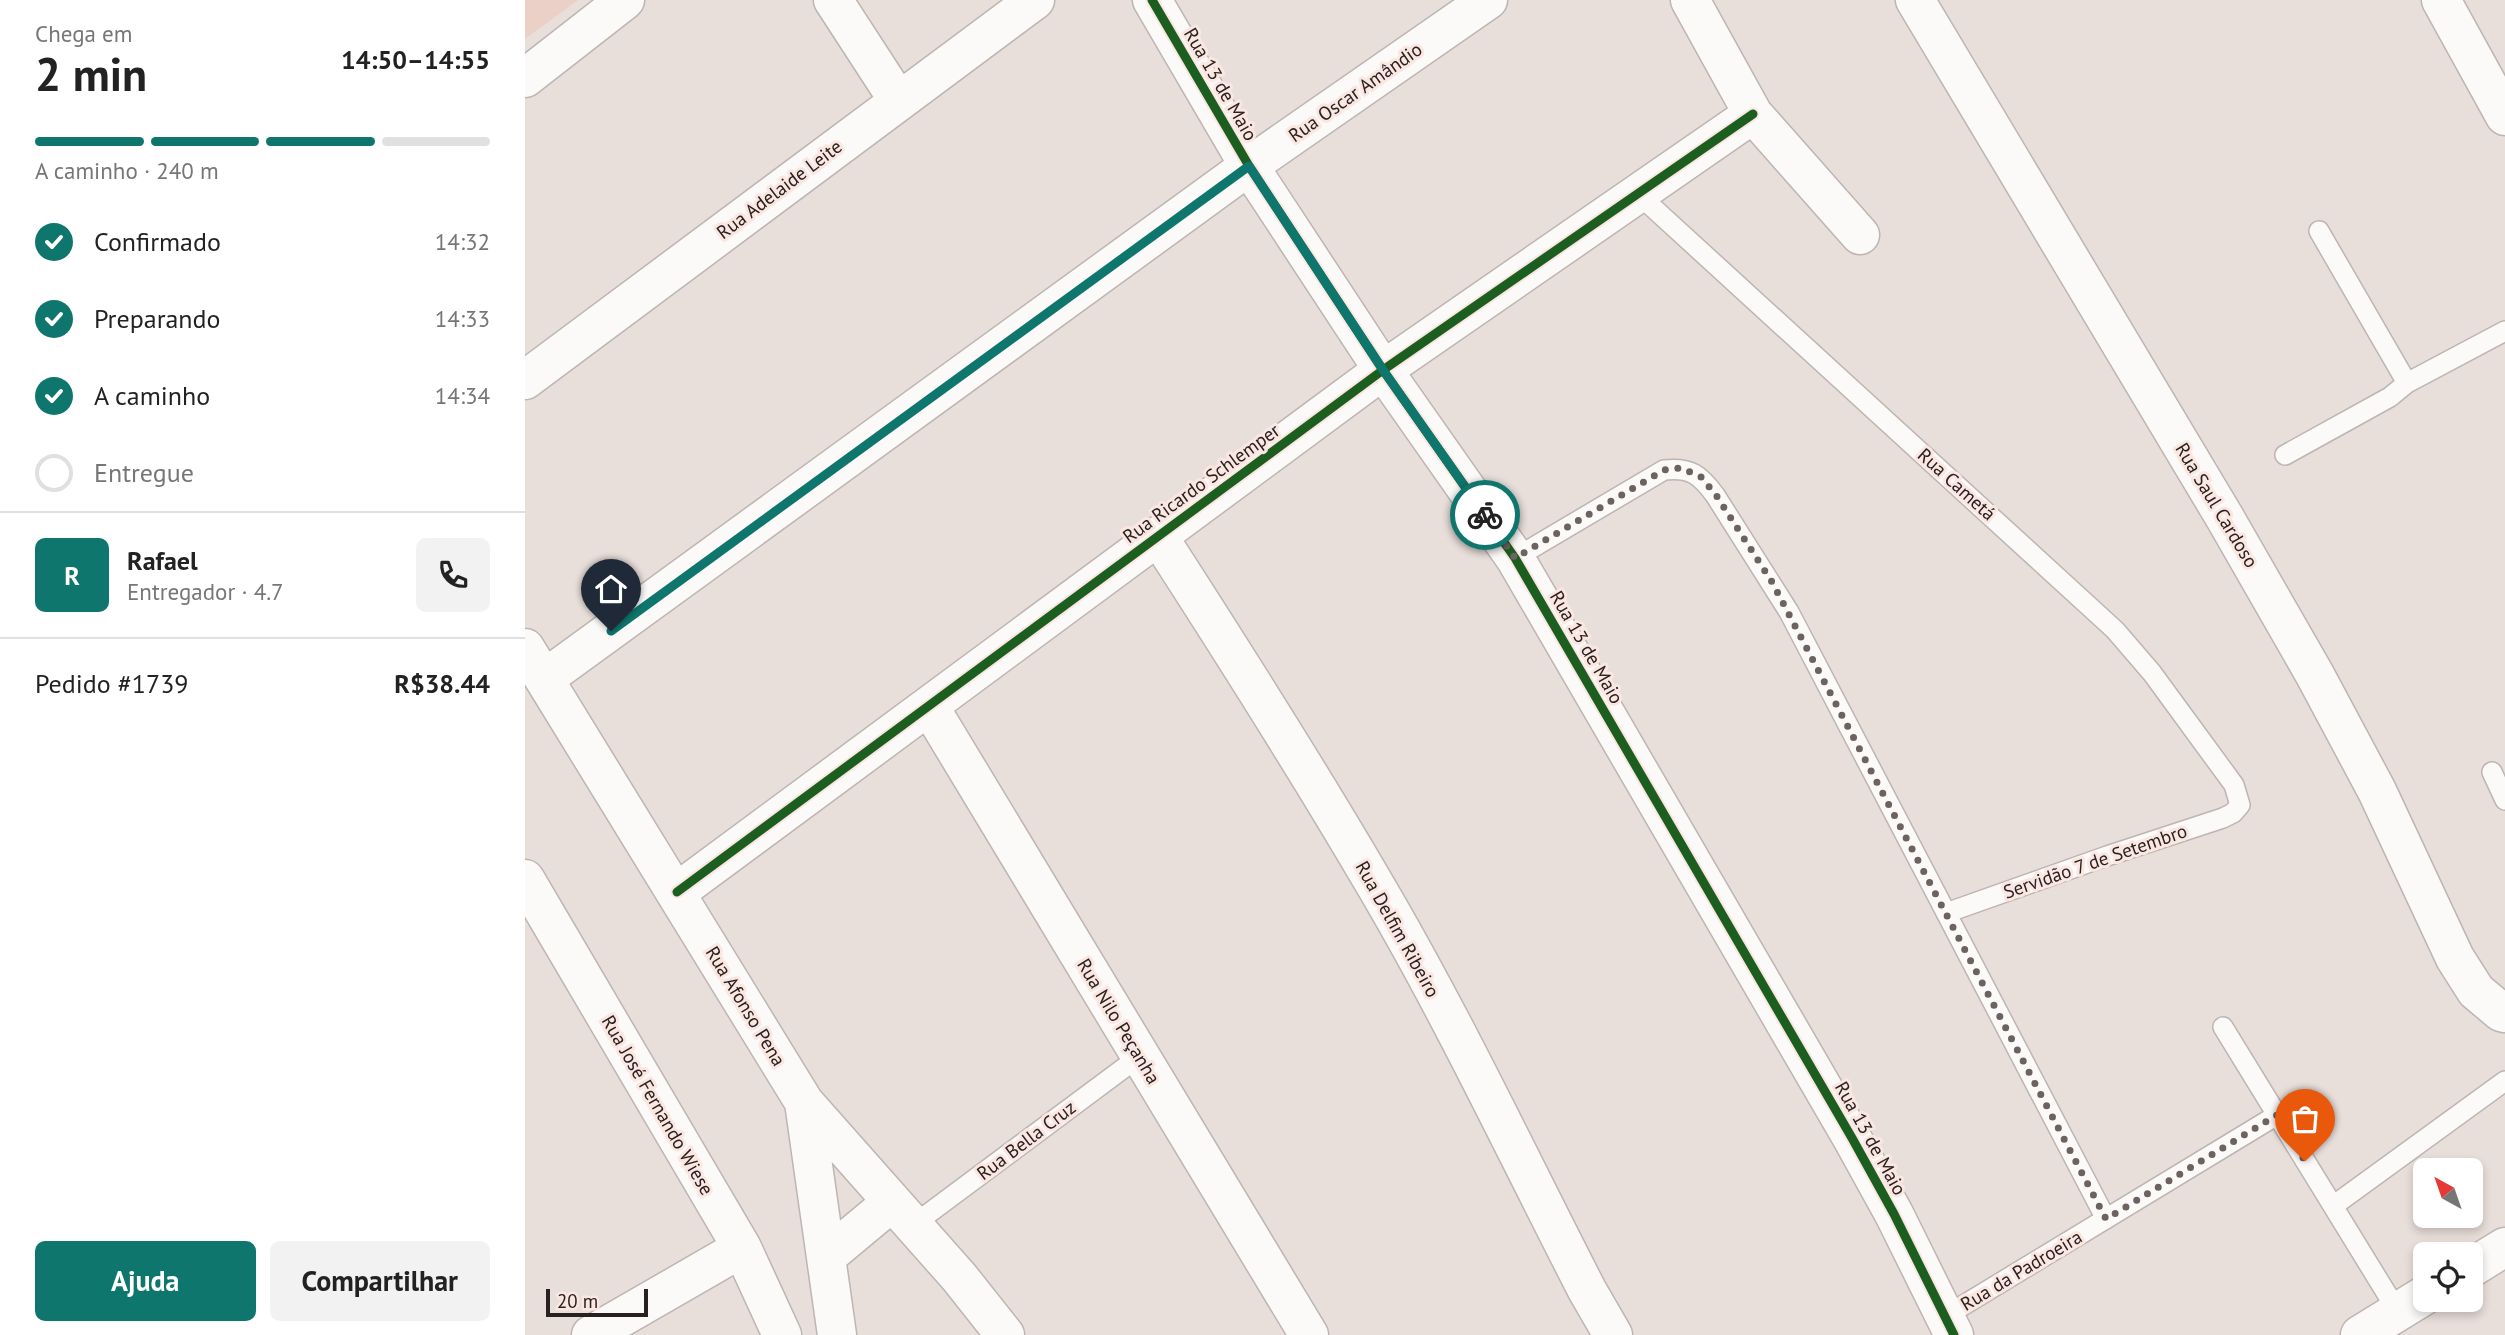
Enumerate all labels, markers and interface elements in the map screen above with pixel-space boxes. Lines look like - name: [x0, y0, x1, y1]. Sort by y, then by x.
- text: Chega em: [35, 19, 132, 48]
- street label: Rua 13 de Maio: [1179, 23, 1263, 145]
- street label: Rua Oscar Amândio: [1284, 37, 1426, 147]
- text: 14:50–14:55: [341, 43, 490, 76]
- text: 2 min: [35, 44, 147, 104]
- street label: Rua Adelaide Leite: [712, 134, 846, 244]
- text: A caminho · 240 m: [35, 156, 219, 185]
- icon: check: [35, 223, 73, 261]
- text: Confirmado: [94, 225, 221, 258]
- text: 14:32: [435, 227, 490, 256]
- icon: check: [35, 300, 73, 338]
- text: Preparando: [94, 302, 221, 335]
- text: 14:33: [435, 304, 490, 333]
- icon: check: [35, 377, 73, 415]
- text: A caminho: [94, 379, 210, 412]
- text: 14:34: [435, 381, 490, 410]
- street label: Rua Ricardo Schlemper: [1118, 418, 1285, 548]
- street label: Rua Saul Cardoso: [2170, 438, 2264, 572]
- street label: Rua Cametá: [1913, 443, 2001, 525]
- text: Entregue: [94, 456, 194, 489]
- courier: [1450, 480, 1520, 550]
- icon: bike: [1466, 496, 1504, 534]
- button: phone: [416, 538, 490, 612]
- text: Rafael: [127, 544, 198, 577]
- text: R: [64, 559, 80, 592]
- pin: [581, 559, 641, 631]
- icon: home: [592, 570, 630, 608]
- text: Entregador · 4.7: [127, 577, 284, 606]
- street label: Rua 13 de Maio: [1545, 586, 1629, 708]
- text: Pedido #1739: [35, 667, 188, 700]
- text: R$38.44: [394, 667, 490, 700]
- street label: Servidão 7 de Setembro: [2000, 818, 2190, 904]
- street label: Rua Delfim Ribeiro: [1351, 857, 1445, 1001]
- street label: Rua Afonso Pena: [701, 942, 791, 1070]
- street label: Rua Nilo Peçanha: [1072, 954, 1166, 1088]
- street label: Rua José Fernando Wiese: [597, 1011, 719, 1199]
- street label: Rua 13 de Maio: [1830, 1077, 1912, 1199]
- pin: [2275, 1089, 2335, 1161]
- street label: Rua Bella Cruz: [972, 1095, 1080, 1185]
- icon: bag: [2286, 1100, 2324, 1138]
- north arrow: [2413, 1158, 2483, 1228]
- map controls: [2413, 1158, 2483, 1312]
- street label: Rua da Padroeira: [1956, 1224, 2086, 1316]
- button: Ajuda: [35, 1241, 256, 1321]
- button: Compartilhar: [270, 1241, 490, 1321]
- button: locate: [2413, 1242, 2483, 1312]
- scale bar: [546, 1286, 647, 1318]
- text: 20 m: [557, 1289, 598, 1313]

